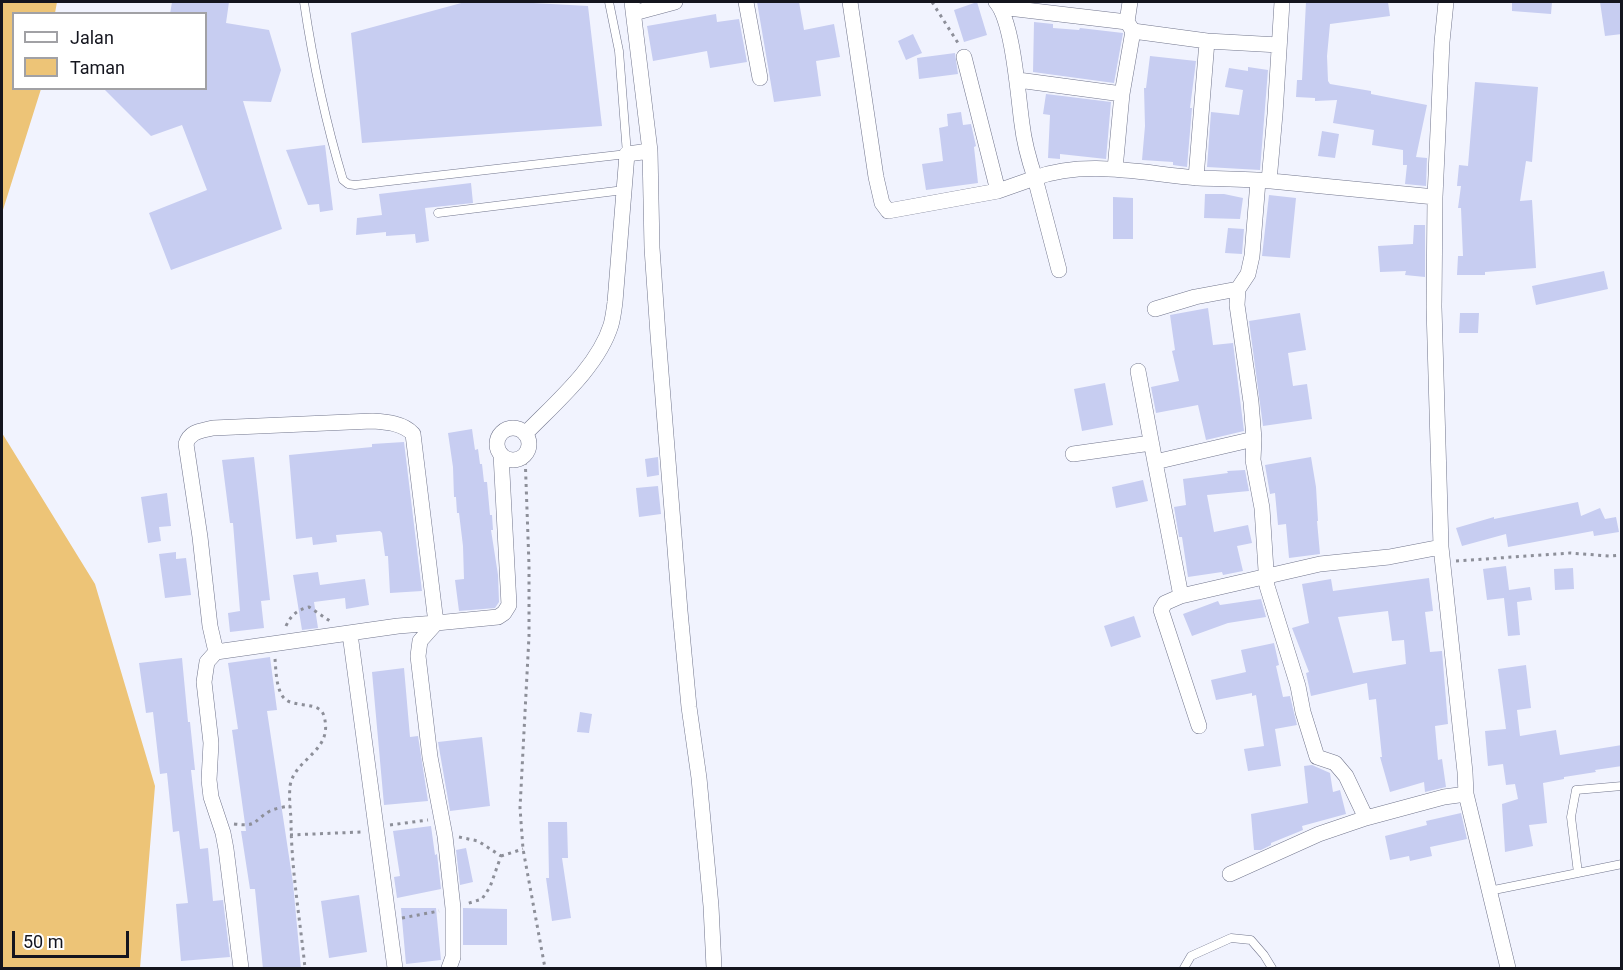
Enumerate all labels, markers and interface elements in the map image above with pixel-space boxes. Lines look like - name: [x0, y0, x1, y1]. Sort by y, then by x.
- legend: [12, 12, 207, 90]
- text: Jalan: [70, 27, 114, 48]
- text: Taman: [70, 57, 125, 78]
- scale bar: [15, 919, 132, 957]
- text: 50 m: [23, 931, 63, 952]

